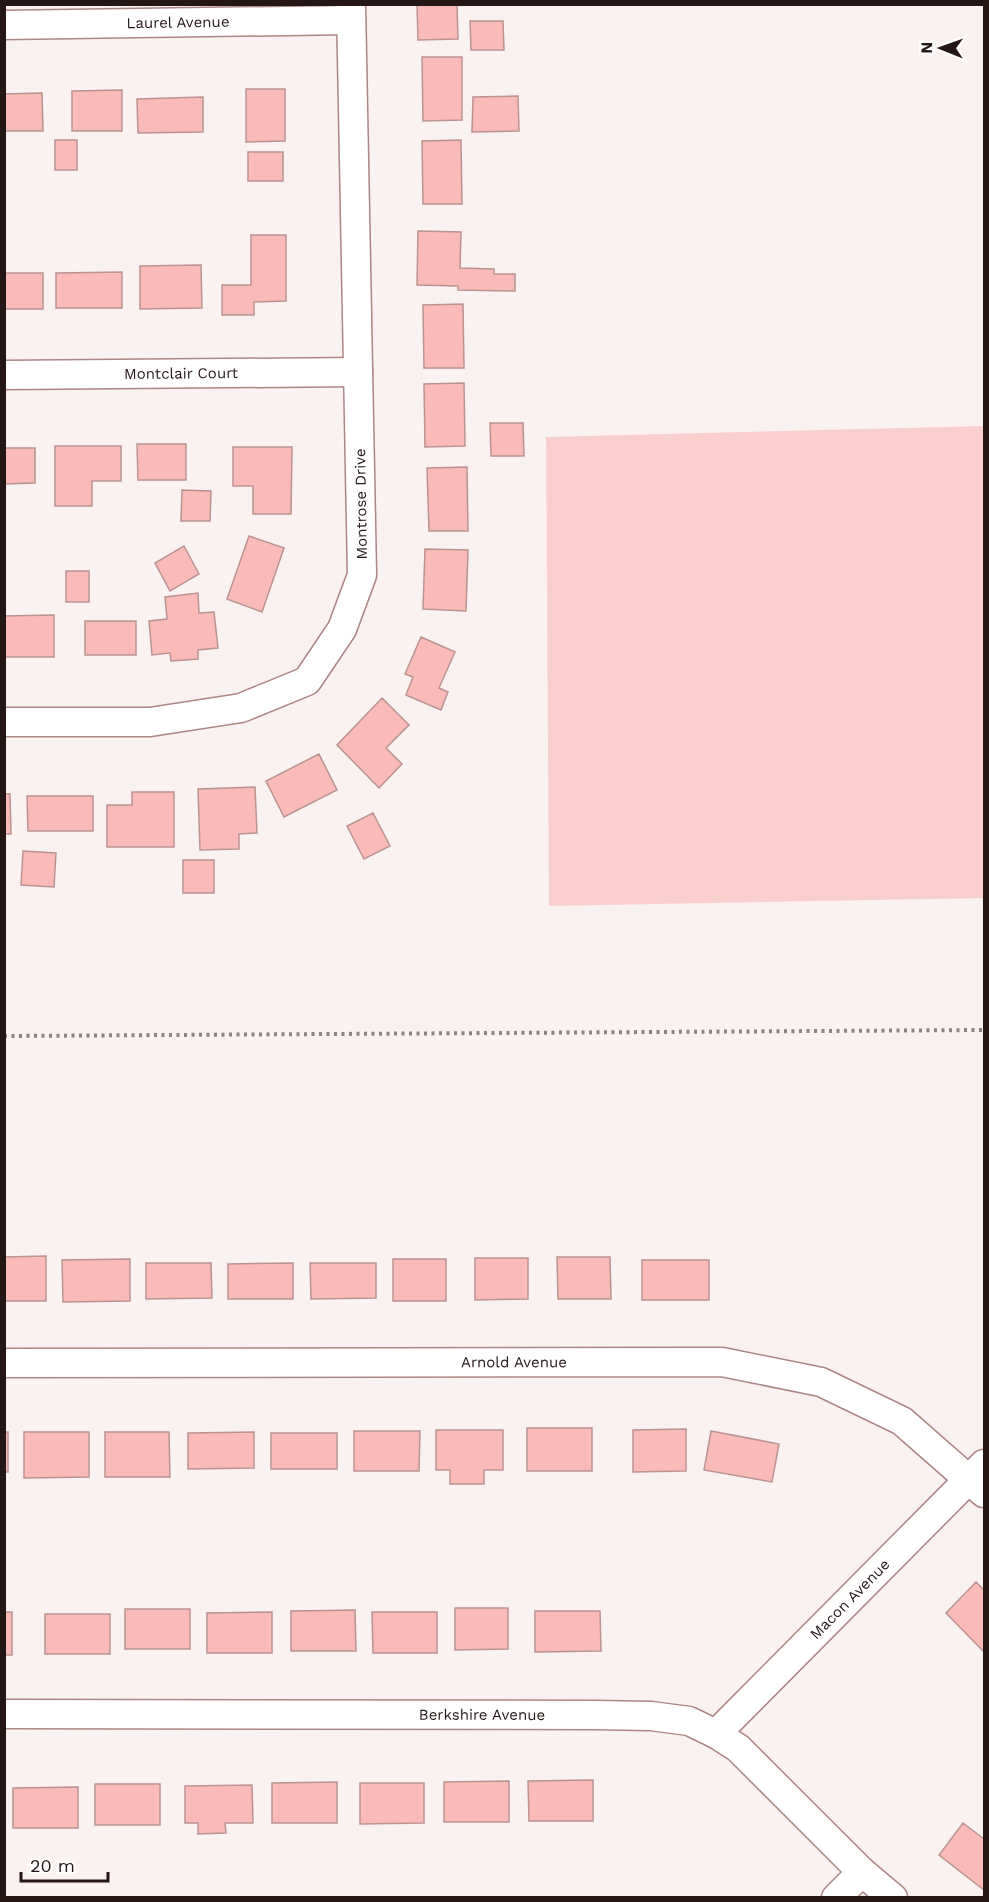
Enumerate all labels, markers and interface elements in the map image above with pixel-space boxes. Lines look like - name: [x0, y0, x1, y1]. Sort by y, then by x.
- street label: Laurel Avenue: [126, 13, 230, 32]
- north arrow: [911, 18, 971, 78]
- text: N: [917, 42, 936, 54]
- street label: Montclair Court: [124, 364, 239, 383]
- street label: Montrose Drive: [351, 448, 371, 560]
- street label: Arnold Avenue: [461, 1353, 567, 1371]
- street label: Macon Avenue: [806, 1555, 893, 1643]
- street label: Berkshire Avenue: [419, 1706, 545, 1724]
- scale bar: [21, 1845, 108, 1883]
- text: 20 m: [30, 1855, 75, 1876]

